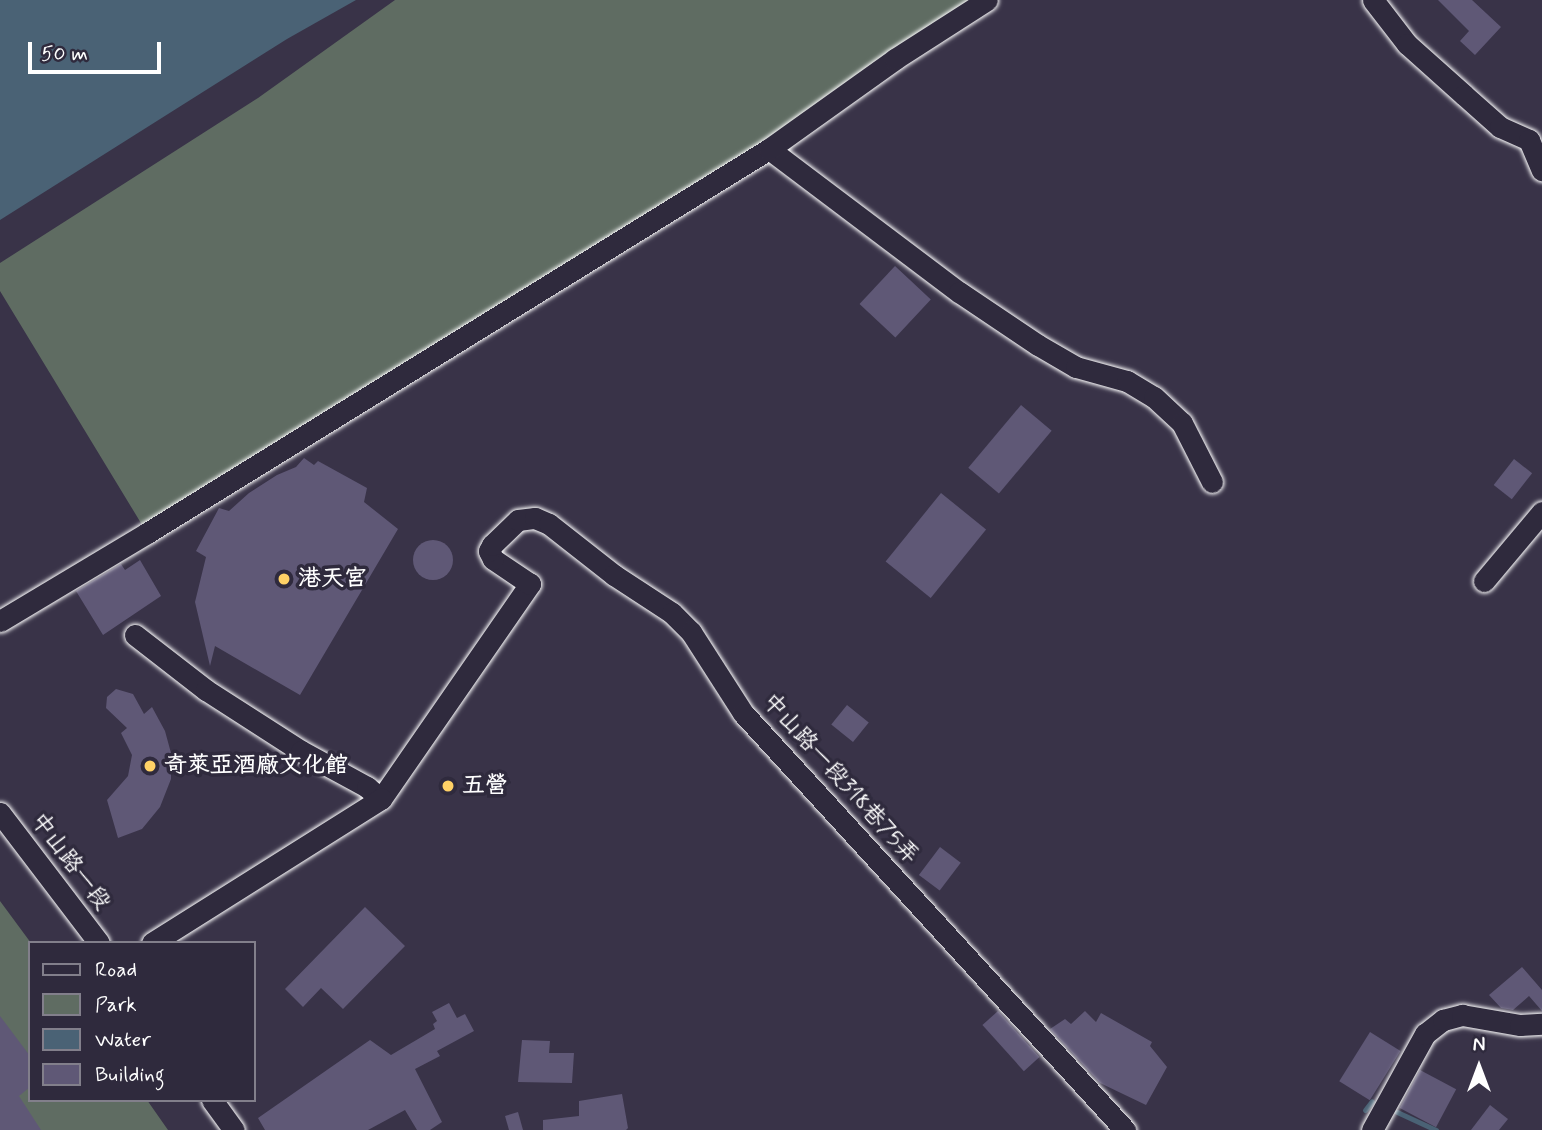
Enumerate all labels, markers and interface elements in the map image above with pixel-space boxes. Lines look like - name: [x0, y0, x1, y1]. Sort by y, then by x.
- scale bar: [32, 28, 164, 72]
- text: 50 m: [41, 40, 88, 68]
- place label: 港天宮: [298, 565, 367, 593]
- marker: 港天宮: [276, 571, 292, 587]
- street label: 中山路一段318巷75弄: [756, 688, 924, 870]
- place label: 奇萊亞酒廠文化館: [164, 752, 348, 780]
- marker: 奇萊亞酒廠文化館: [142, 758, 158, 774]
- place label: 五營: [462, 772, 508, 800]
- marker: 五營: [440, 778, 456, 794]
- street label: 中山路一段: [24, 808, 116, 916]
- legend: [28, 941, 256, 1102]
- text: Road: [95, 956, 137, 984]
- text: Park: [95, 991, 137, 1019]
- text: Water: [95, 1026, 151, 1054]
- north arrow: [1444, 1032, 1514, 1102]
- text: N: [1473, 1033, 1485, 1058]
- text: Building: [95, 1061, 165, 1089]

